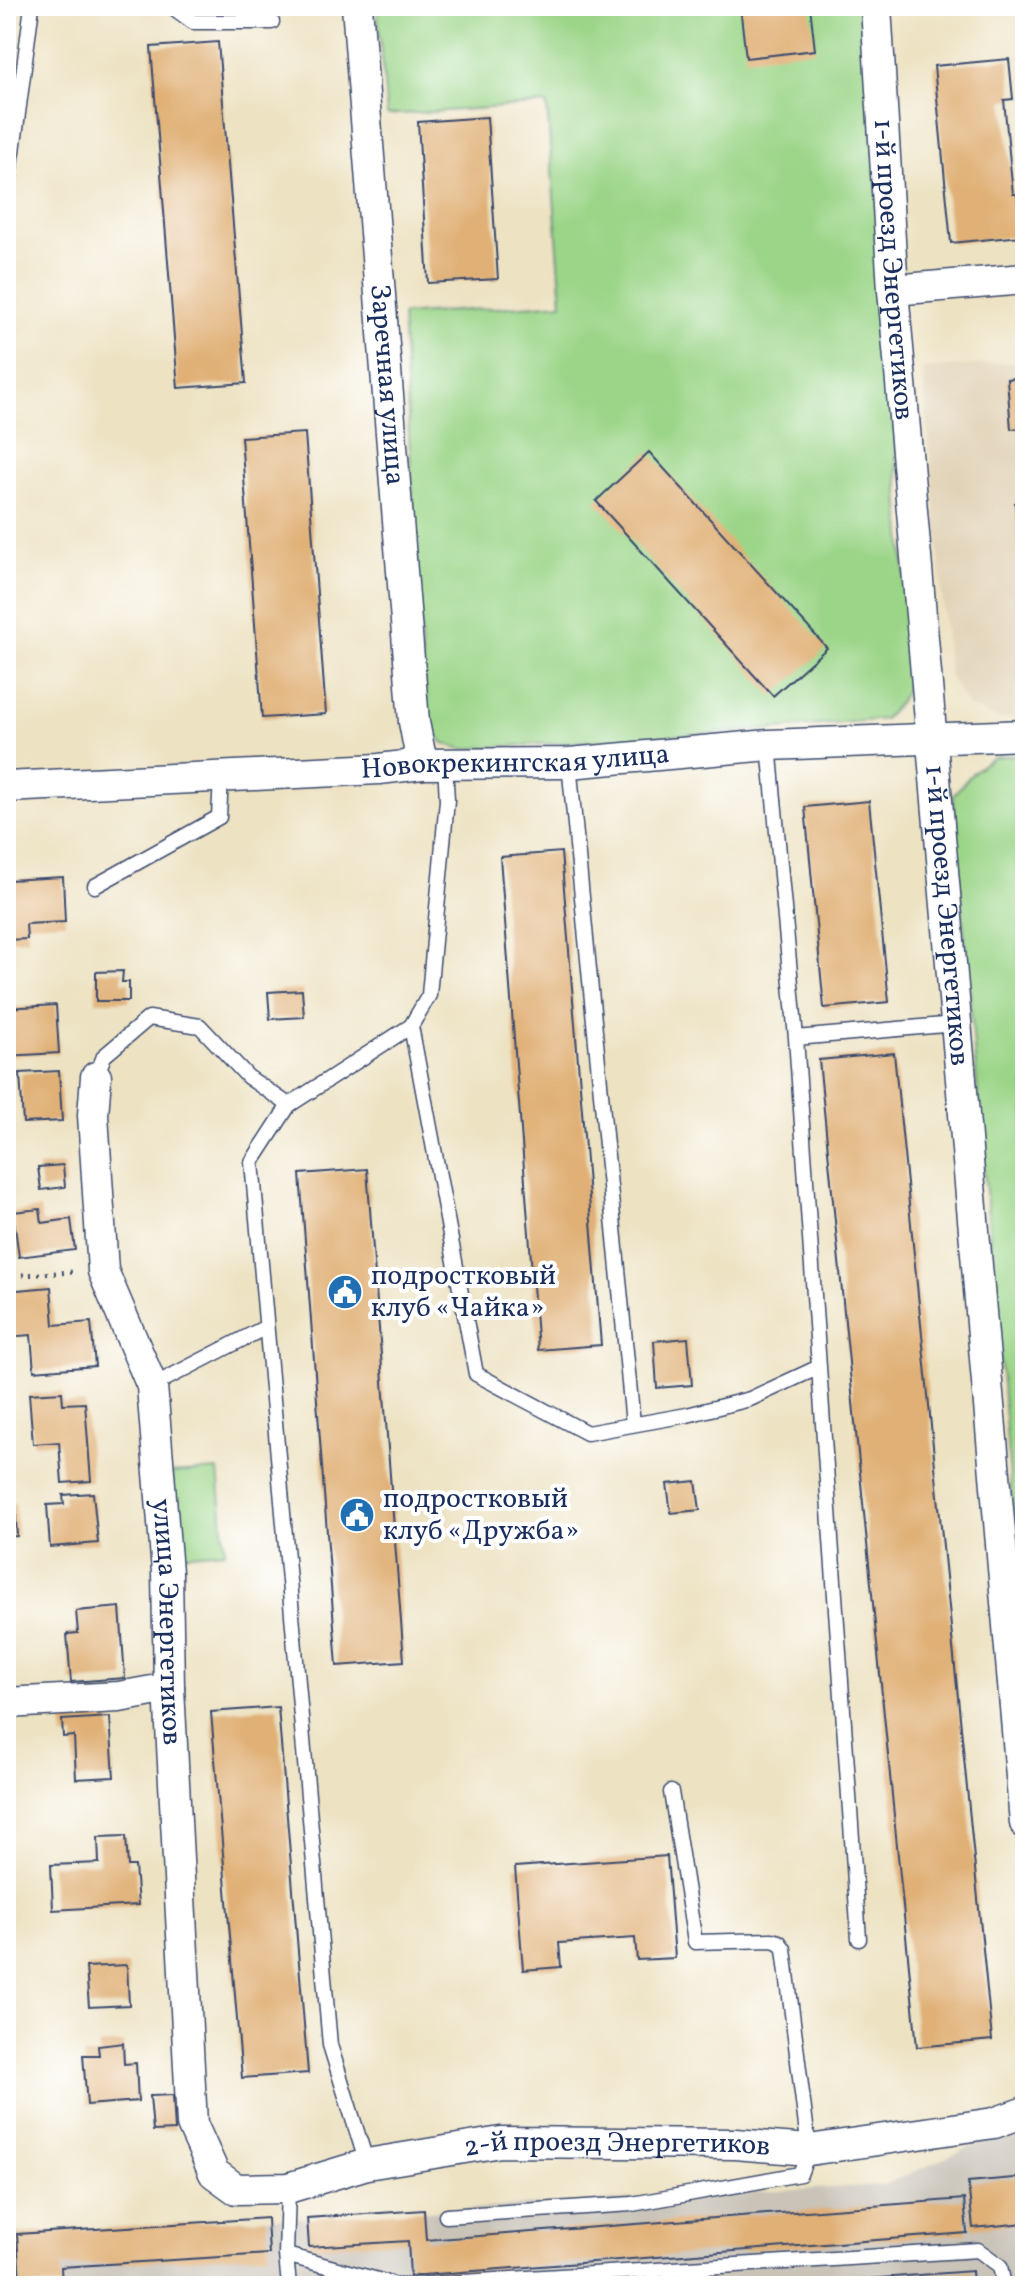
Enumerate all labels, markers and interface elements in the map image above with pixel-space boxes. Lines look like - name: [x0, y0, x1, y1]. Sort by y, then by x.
- street label: 1-й проезд Энергетиков: [863, 118, 924, 422]
- street label: Заречная улица: [360, 283, 415, 487]
- street label: Новокрекингская улица: [360, 735, 671, 789]
- street label: 1-й проезд Энергетиков: [914, 763, 979, 1067]
- place label: подростковый клуб «Чайка»: [371, 1257, 556, 1328]
- public building icon: подростковый клуб «Чайка»: [326, 1273, 364, 1311]
- place label: подростковый клуб «Дружба»: [383, 1480, 579, 1551]
- public building icon: подростковый клуб «Дружба»: [338, 1496, 376, 1534]
- street label: улица Энергетиков: [142, 1497, 191, 1746]
- street label: 2-й проезд Энергетиков: [461, 2122, 772, 2167]

